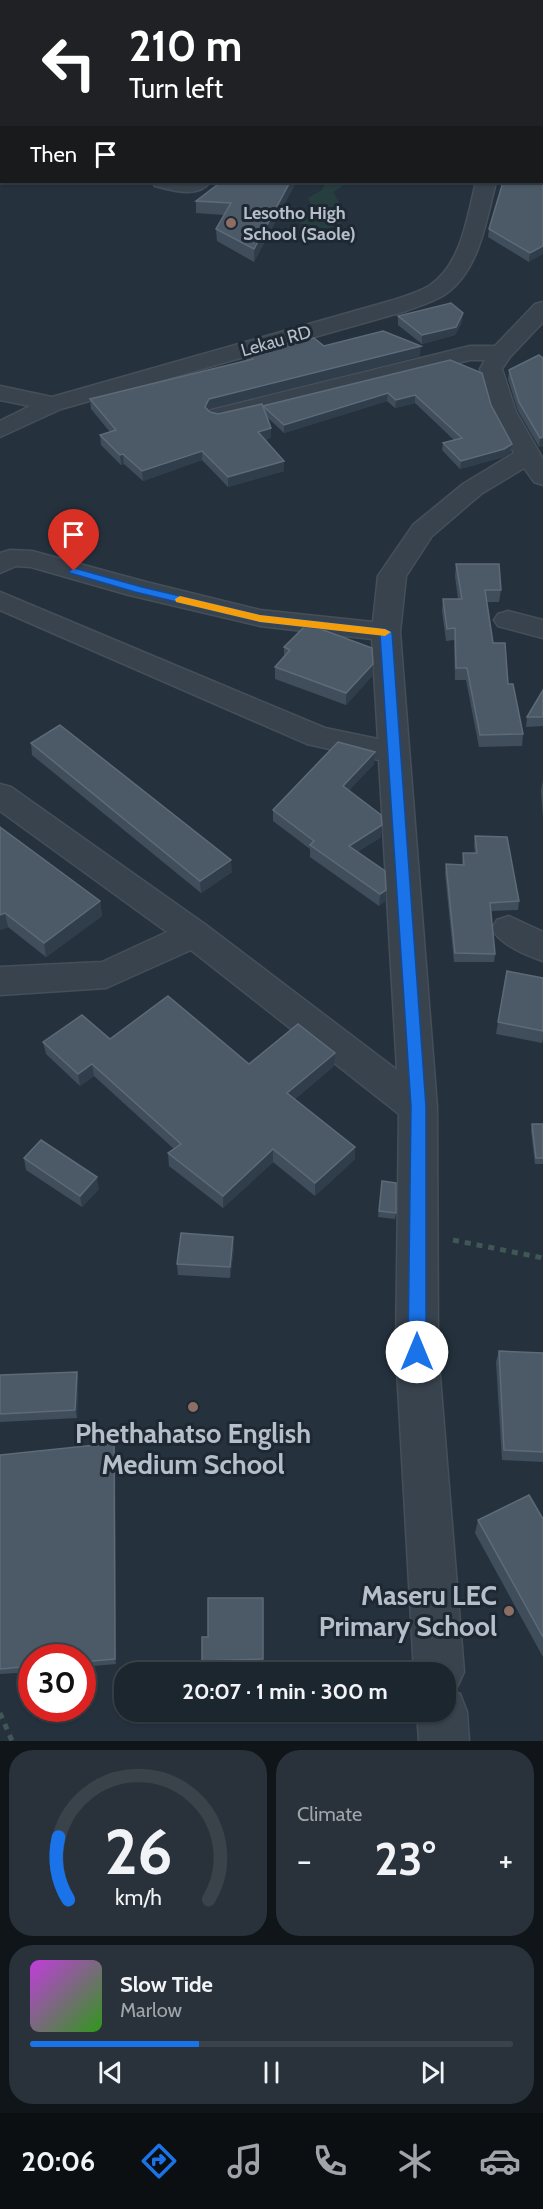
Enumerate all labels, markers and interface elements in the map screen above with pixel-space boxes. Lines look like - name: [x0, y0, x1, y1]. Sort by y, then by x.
- text: 210 m: [129, 20, 242, 72]
- icon: left: [30, 24, 108, 102]
- text: Turn left: [129, 72, 223, 105]
- icon: arrive: [89, 138, 122, 171]
- text: Then: [30, 141, 77, 168]
- place label: Lesotho High School (Saole): [243, 202, 356, 245]
- marker: Lesotho High School (Saole): [224, 216, 238, 230]
- street label: Lekau RD: [238, 320, 314, 362]
- pin: [48, 509, 99, 571]
- icon: arrive: [57, 518, 90, 551]
- position arrow: [385, 1320, 449, 1384]
- marker: Phethahatso English Medium School: [186, 1400, 200, 1414]
- place label: Phethahatso English Medium School: [75, 1417, 311, 1481]
- place label: Maseru LEC Primary School: [319, 1579, 497, 1643]
- marker: Maseru LEC Primary School: [502, 1604, 516, 1618]
- speed limit sign: 30: [18, 1644, 96, 1722]
- text: 20:07 · 1 min · 300 m: [182, 1678, 388, 1705]
- text: Climate: [297, 1802, 362, 1826]
- text: 26: [104, 1814, 172, 1890]
- text: 23°: [374, 1832, 436, 1886]
- text: −: [297, 1840, 312, 1880]
- text: +: [498, 1840, 513, 1880]
- text: km/h: [115, 1884, 161, 1910]
- text: Slow Tide: [120, 1971, 213, 1998]
- text: Marlow: [120, 1998, 182, 2022]
- icon: previous: [94, 2056, 127, 2089]
- icon: pause: [255, 2056, 288, 2089]
- icon: next: [416, 2056, 449, 2089]
- icon: directions: [138, 2140, 180, 2182]
- icon: music: [224, 2140, 266, 2182]
- icon: phone: [309, 2140, 351, 2182]
- icon: climate: [394, 2140, 436, 2182]
- icon: car: [479, 2140, 521, 2182]
- text: 20:06: [22, 2145, 95, 2178]

